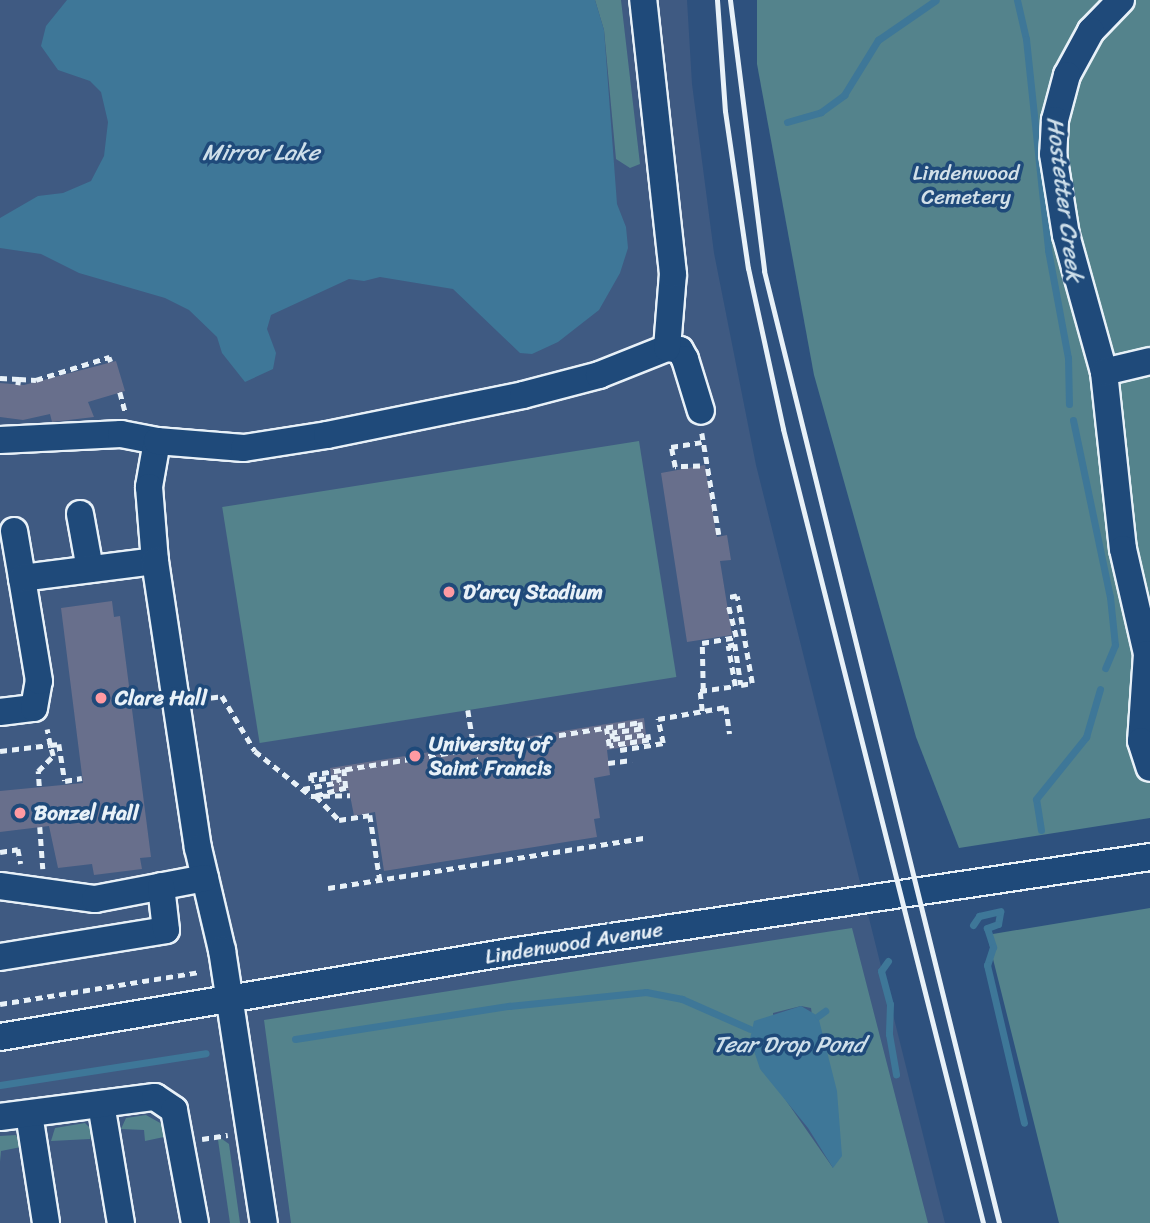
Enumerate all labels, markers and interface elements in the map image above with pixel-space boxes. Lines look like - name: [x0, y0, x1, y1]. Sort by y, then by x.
- water label: Hostetter Creek: [1040, 115, 1088, 283]
- water label: Mirror Lake: [202, 139, 320, 167]
- park label: Lindenwood Cemetery: [913, 160, 1019, 210]
- place label: D’arcy Stadium: [463, 579, 603, 605]
- marker: D’arcy Stadium: [441, 584, 457, 600]
- place label: Clare Hall: [115, 685, 207, 711]
- marker: Clare Hall: [93, 690, 109, 706]
- place label: University of Saint Francis: [429, 731, 552, 781]
- marker: University of Saint Francis: [407, 748, 423, 764]
- place label: Bonzel Hall: [34, 800, 139, 826]
- marker: Bonzel Hall: [12, 805, 28, 821]
- street label: Lindenwood Avenue: [484, 917, 664, 969]
- water label: Tear Drop Pond: [713, 1031, 865, 1059]

